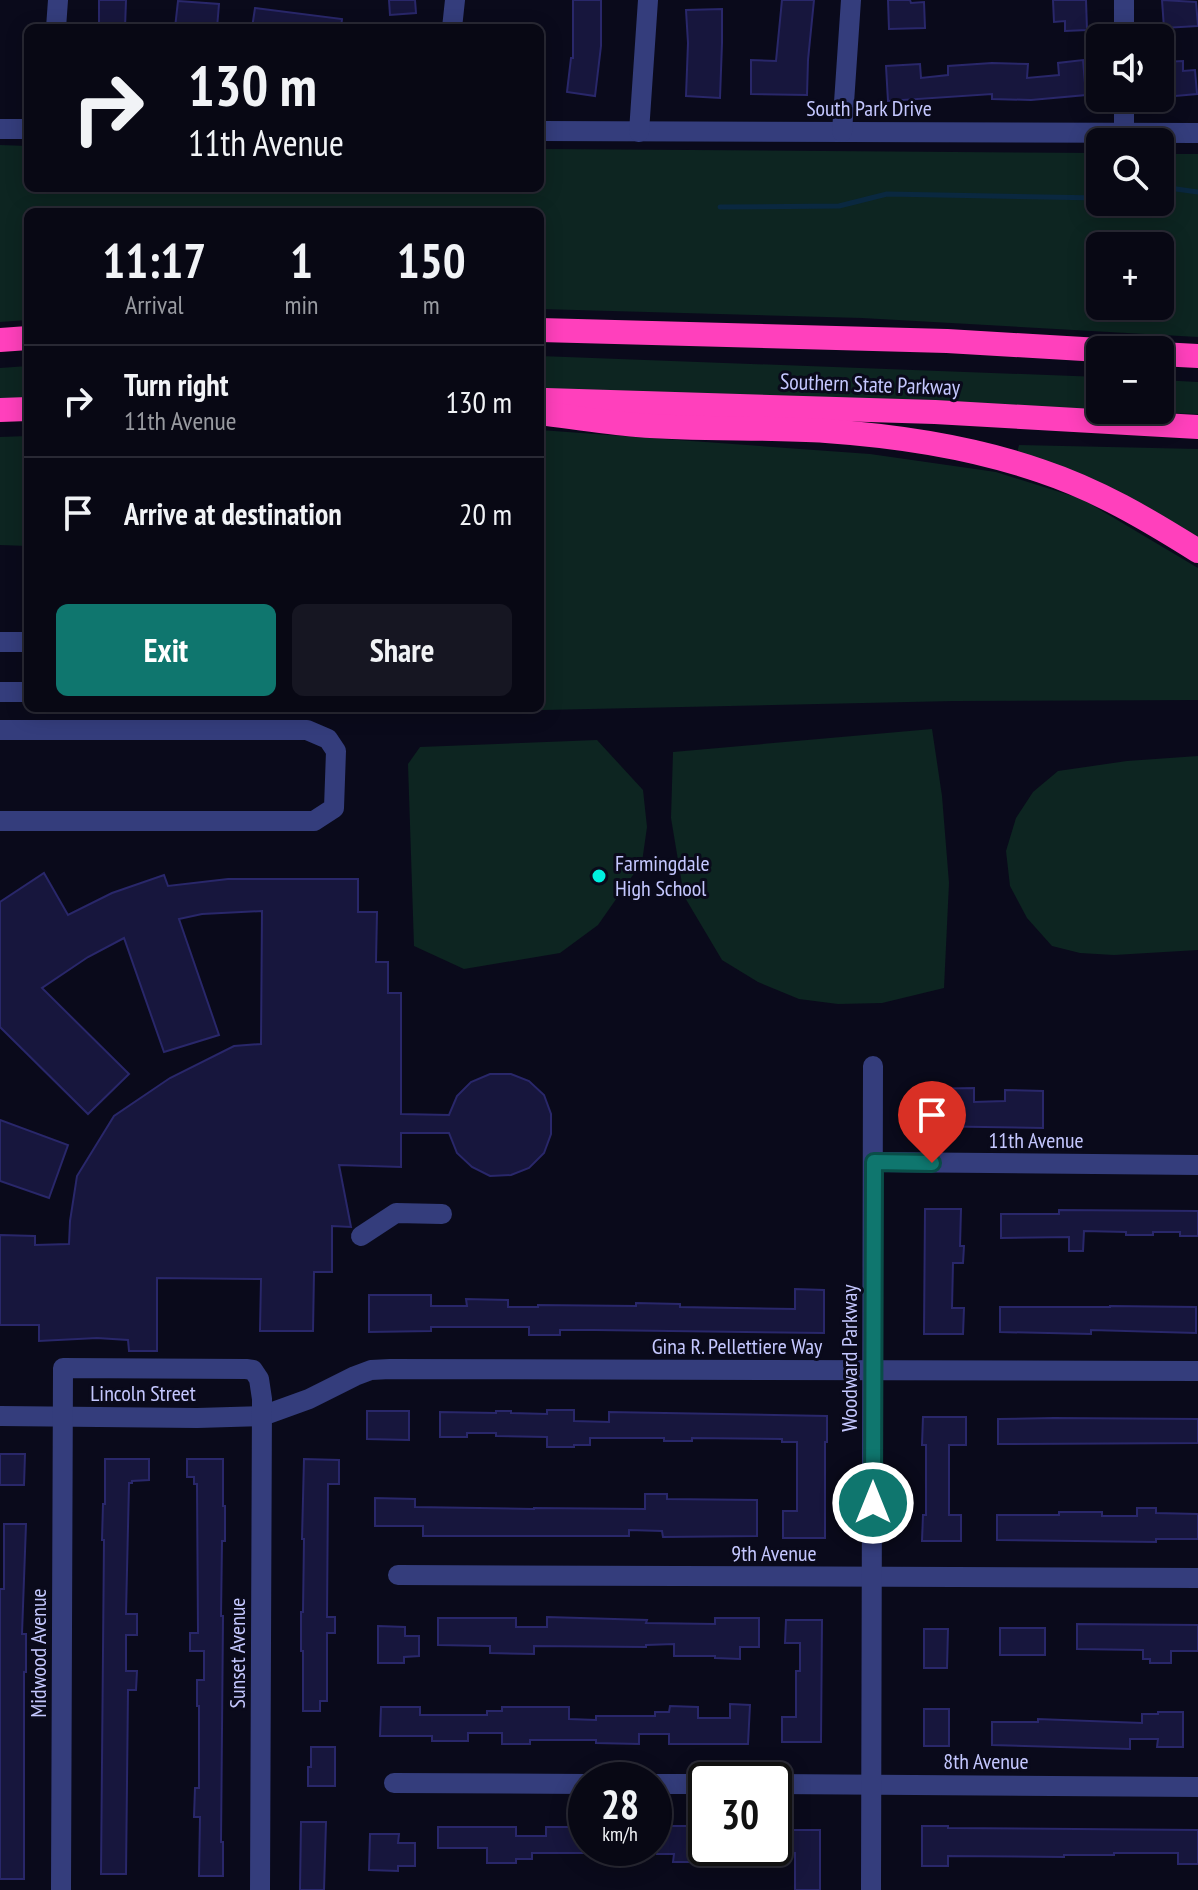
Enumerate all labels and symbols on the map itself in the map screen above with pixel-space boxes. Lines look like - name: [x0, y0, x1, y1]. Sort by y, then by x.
- street label: South Park Drive: [806, 94, 932, 122]
- street label: Southern State Parkway: [779, 367, 961, 401]
- place label: Farmingdale High School: [615, 849, 710, 902]
- marker: Farmingdale High School: [590, 867, 608, 885]
- pin: [898, 1081, 966, 1163]
- street label: 11th Avenue: [988, 1126, 1084, 1154]
- street label: Woodward Parkway: [835, 1284, 863, 1432]
- street label: Gina R. Pellettiere Way: [652, 1332, 823, 1360]
- street label: Lincoln Street: [90, 1379, 196, 1407]
- position arrow: [831, 1461, 915, 1545]
- street label: 9th Avenue: [731, 1539, 817, 1567]
- street label: Midwood Avenue: [24, 1588, 52, 1718]
- street label: Sunset Avenue: [223, 1598, 251, 1708]
- street label: 8th Avenue: [943, 1747, 1029, 1775]
- speed limit sign: 30: [688, 1762, 792, 1866]

